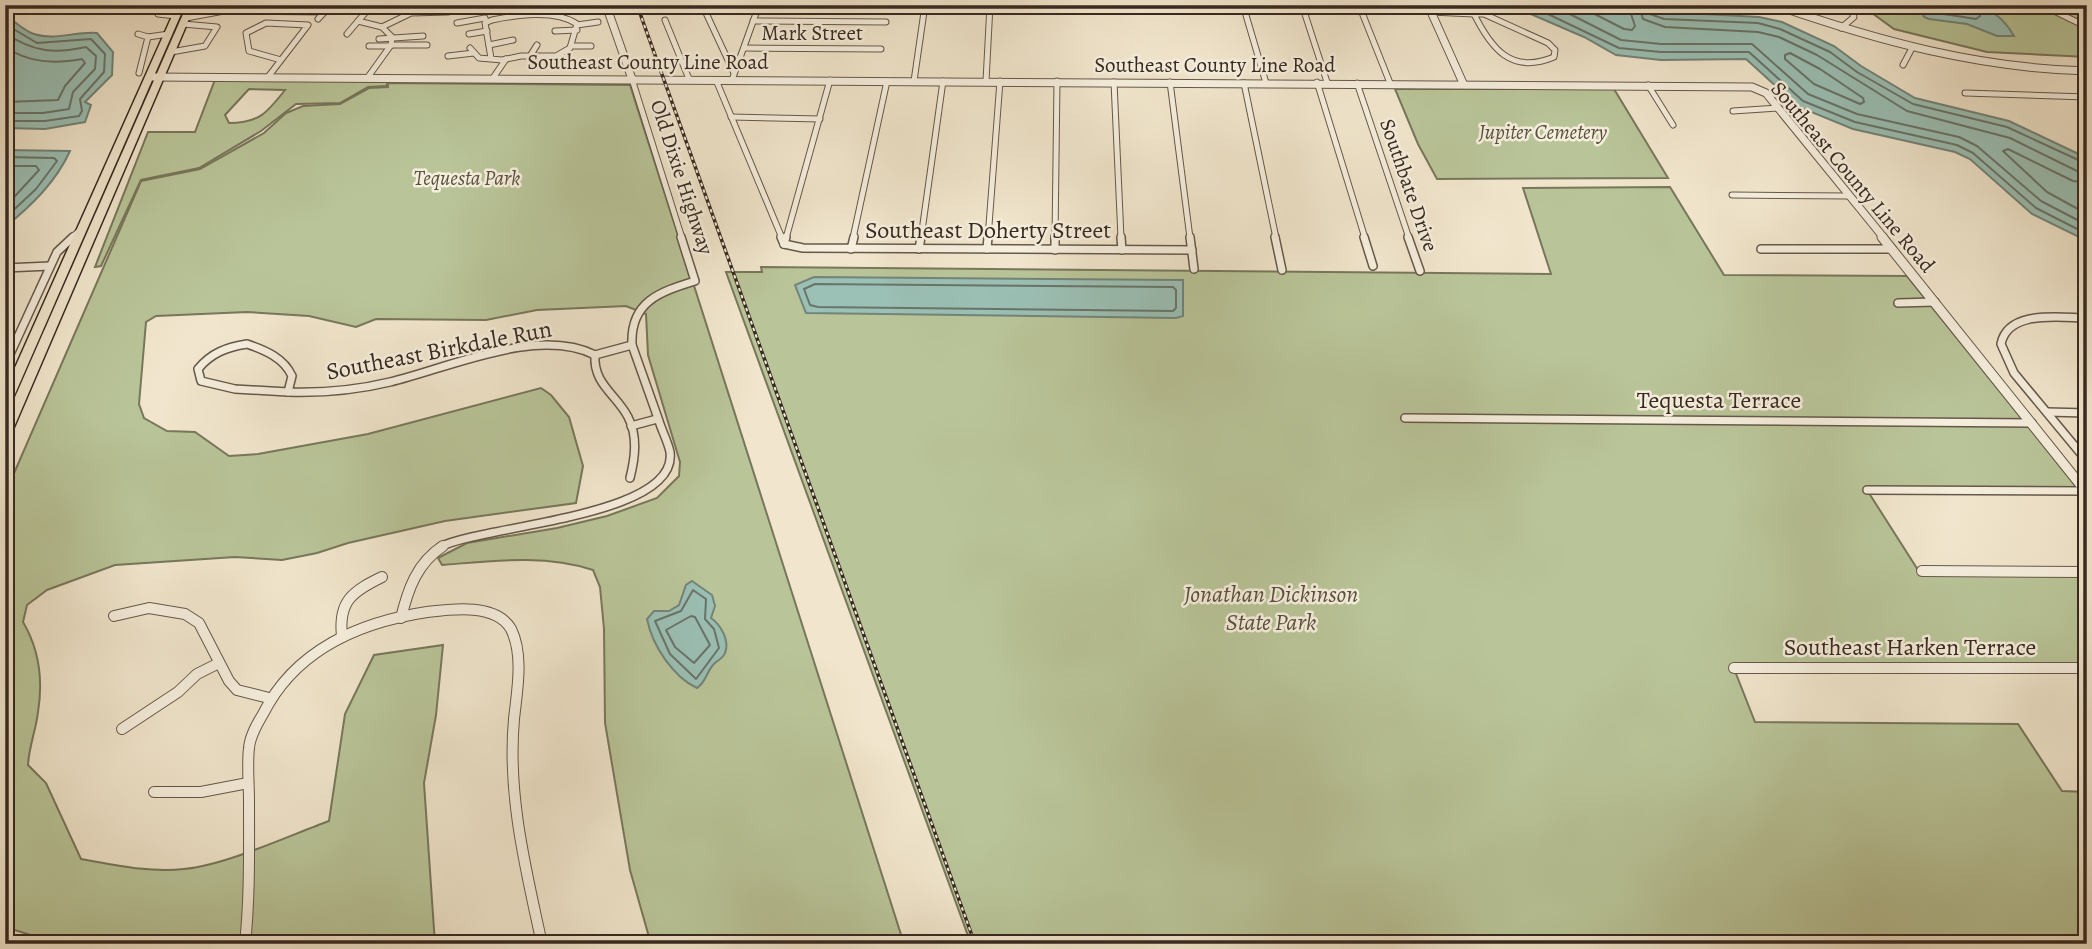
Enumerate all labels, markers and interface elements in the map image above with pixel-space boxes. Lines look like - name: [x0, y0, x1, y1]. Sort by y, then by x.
- street label: Mark Street: [761, 19, 863, 47]
- street label: Southeast County Line Road: [527, 48, 769, 76]
- street label: Southeast County Line Road: [1094, 51, 1336, 79]
- street label: Southeast County Line Road: [1765, 76, 1942, 279]
- street label: Old Dixie Highway: [644, 96, 720, 259]
- street label: Southbate Drive: [1373, 115, 1445, 255]
- park label: Jupiter Cemetery: [1478, 118, 1607, 146]
- park label: Tequesta Park: [414, 164, 520, 192]
- street label: Southeast Doherty Street: [865, 214, 1111, 246]
- street label: Southeast Birkdale Run: [323, 312, 555, 388]
- street label: Tequesta Terrace: [1637, 384, 1801, 416]
- park label: Jonathan Dickinson State Park: [1183, 578, 1358, 638]
- street label: Southeast Harken Terrace: [1784, 631, 2036, 663]

